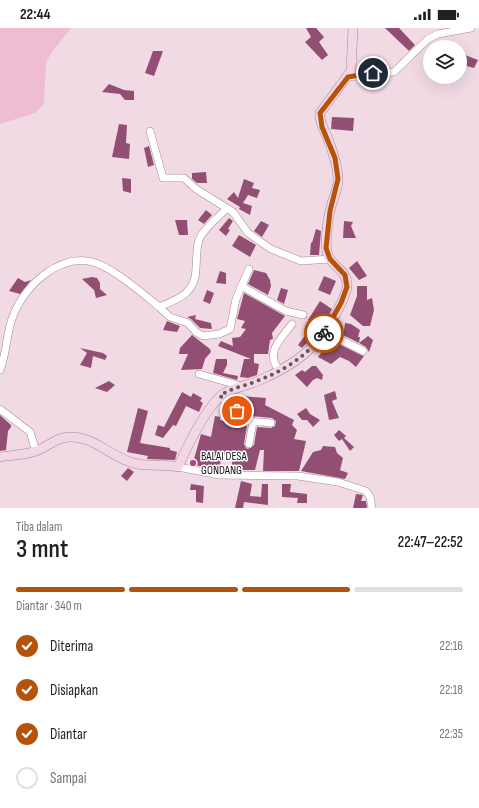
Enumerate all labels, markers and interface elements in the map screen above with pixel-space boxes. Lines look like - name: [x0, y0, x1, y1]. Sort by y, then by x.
- text: 22:44: [20, 5, 51, 24]
- map controls: [423, 40, 467, 84]
- button: layers: [423, 40, 467, 84]
- pin: [356, 56, 390, 90]
- icon: home: [362, 62, 384, 84]
- courier: [304, 313, 344, 353]
- icon: bike: [313, 322, 335, 344]
- pin: [220, 394, 254, 428]
- icon: bag: [226, 400, 248, 422]
- place label: BALAI DESA GONDANG: [201, 449, 247, 478]
- marker: BALAI DESA GONDANG: [188, 458, 198, 468]
- text: Tiba dalam: [16, 519, 62, 535]
- text: 22:47–22:52: [398, 533, 463, 552]
- text: 3 mnt: [16, 534, 68, 565]
- text: Diantar · 340 m: [16, 598, 82, 614]
- icon: check: [16, 635, 38, 657]
- text: Diterima: [50, 637, 93, 656]
- text: 22:16: [440, 638, 463, 654]
- icon: check: [16, 679, 38, 701]
- text: Disiapkan: [50, 681, 98, 700]
- text: 22:18: [440, 682, 463, 698]
- icon: check: [16, 723, 38, 745]
- text: Diantar: [50, 725, 87, 744]
- text: 22:35: [439, 726, 463, 742]
- text: Sampai: [50, 769, 87, 788]

